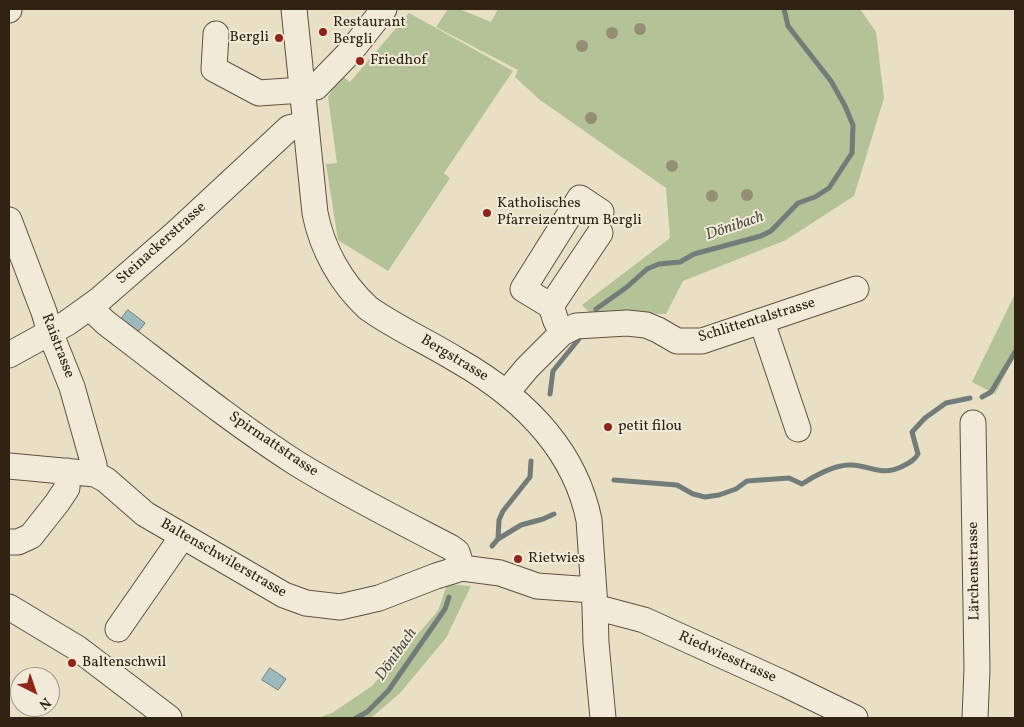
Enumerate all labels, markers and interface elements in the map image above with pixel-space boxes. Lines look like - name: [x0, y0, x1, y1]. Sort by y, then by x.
- place label: Restaurant Bergli: [333, 14, 406, 49]
- marker: Restaurant Bergli: [317, 26, 329, 38]
- place label: Bergli: [230, 29, 269, 47]
- marker: Bergli: [273, 32, 285, 44]
- place label: Friedhof: [370, 52, 426, 70]
- marker: Friedhof: [354, 55, 366, 67]
- place label: Katholisches Pfarreizentrum Bergli: [497, 195, 642, 230]
- street label: Steinackerstrasse: [113, 199, 211, 289]
- marker: Katholisches Pfarreizentrum Bergli: [481, 207, 493, 219]
- water label: Dönibach: [703, 208, 767, 246]
- street label: Schlittentalstrasse: [696, 295, 818, 347]
- street label: Raistrasse: [36, 311, 78, 381]
- street label: Bergstrasse: [417, 332, 491, 386]
- street label: Spirmattstrasse: [225, 408, 321, 482]
- place label: petit filou: [618, 418, 682, 436]
- marker: petit filou: [602, 421, 614, 433]
- street label: Baltenschwilerstrasse: [157, 515, 289, 603]
- street label: Lärchenstrasse: [965, 521, 985, 621]
- place label: Rietwies: [528, 550, 585, 568]
- marker: Rietwies: [512, 553, 524, 565]
- water label: Dönibach: [372, 625, 422, 685]
- street label: Riedwiesstrasse: [675, 628, 779, 688]
- place label: Baltenschwil: [82, 654, 166, 672]
- marker: Baltenschwil: [66, 657, 78, 669]
- north arrow: [10, 667, 60, 717]
- text: N: [34, 692, 55, 713]

